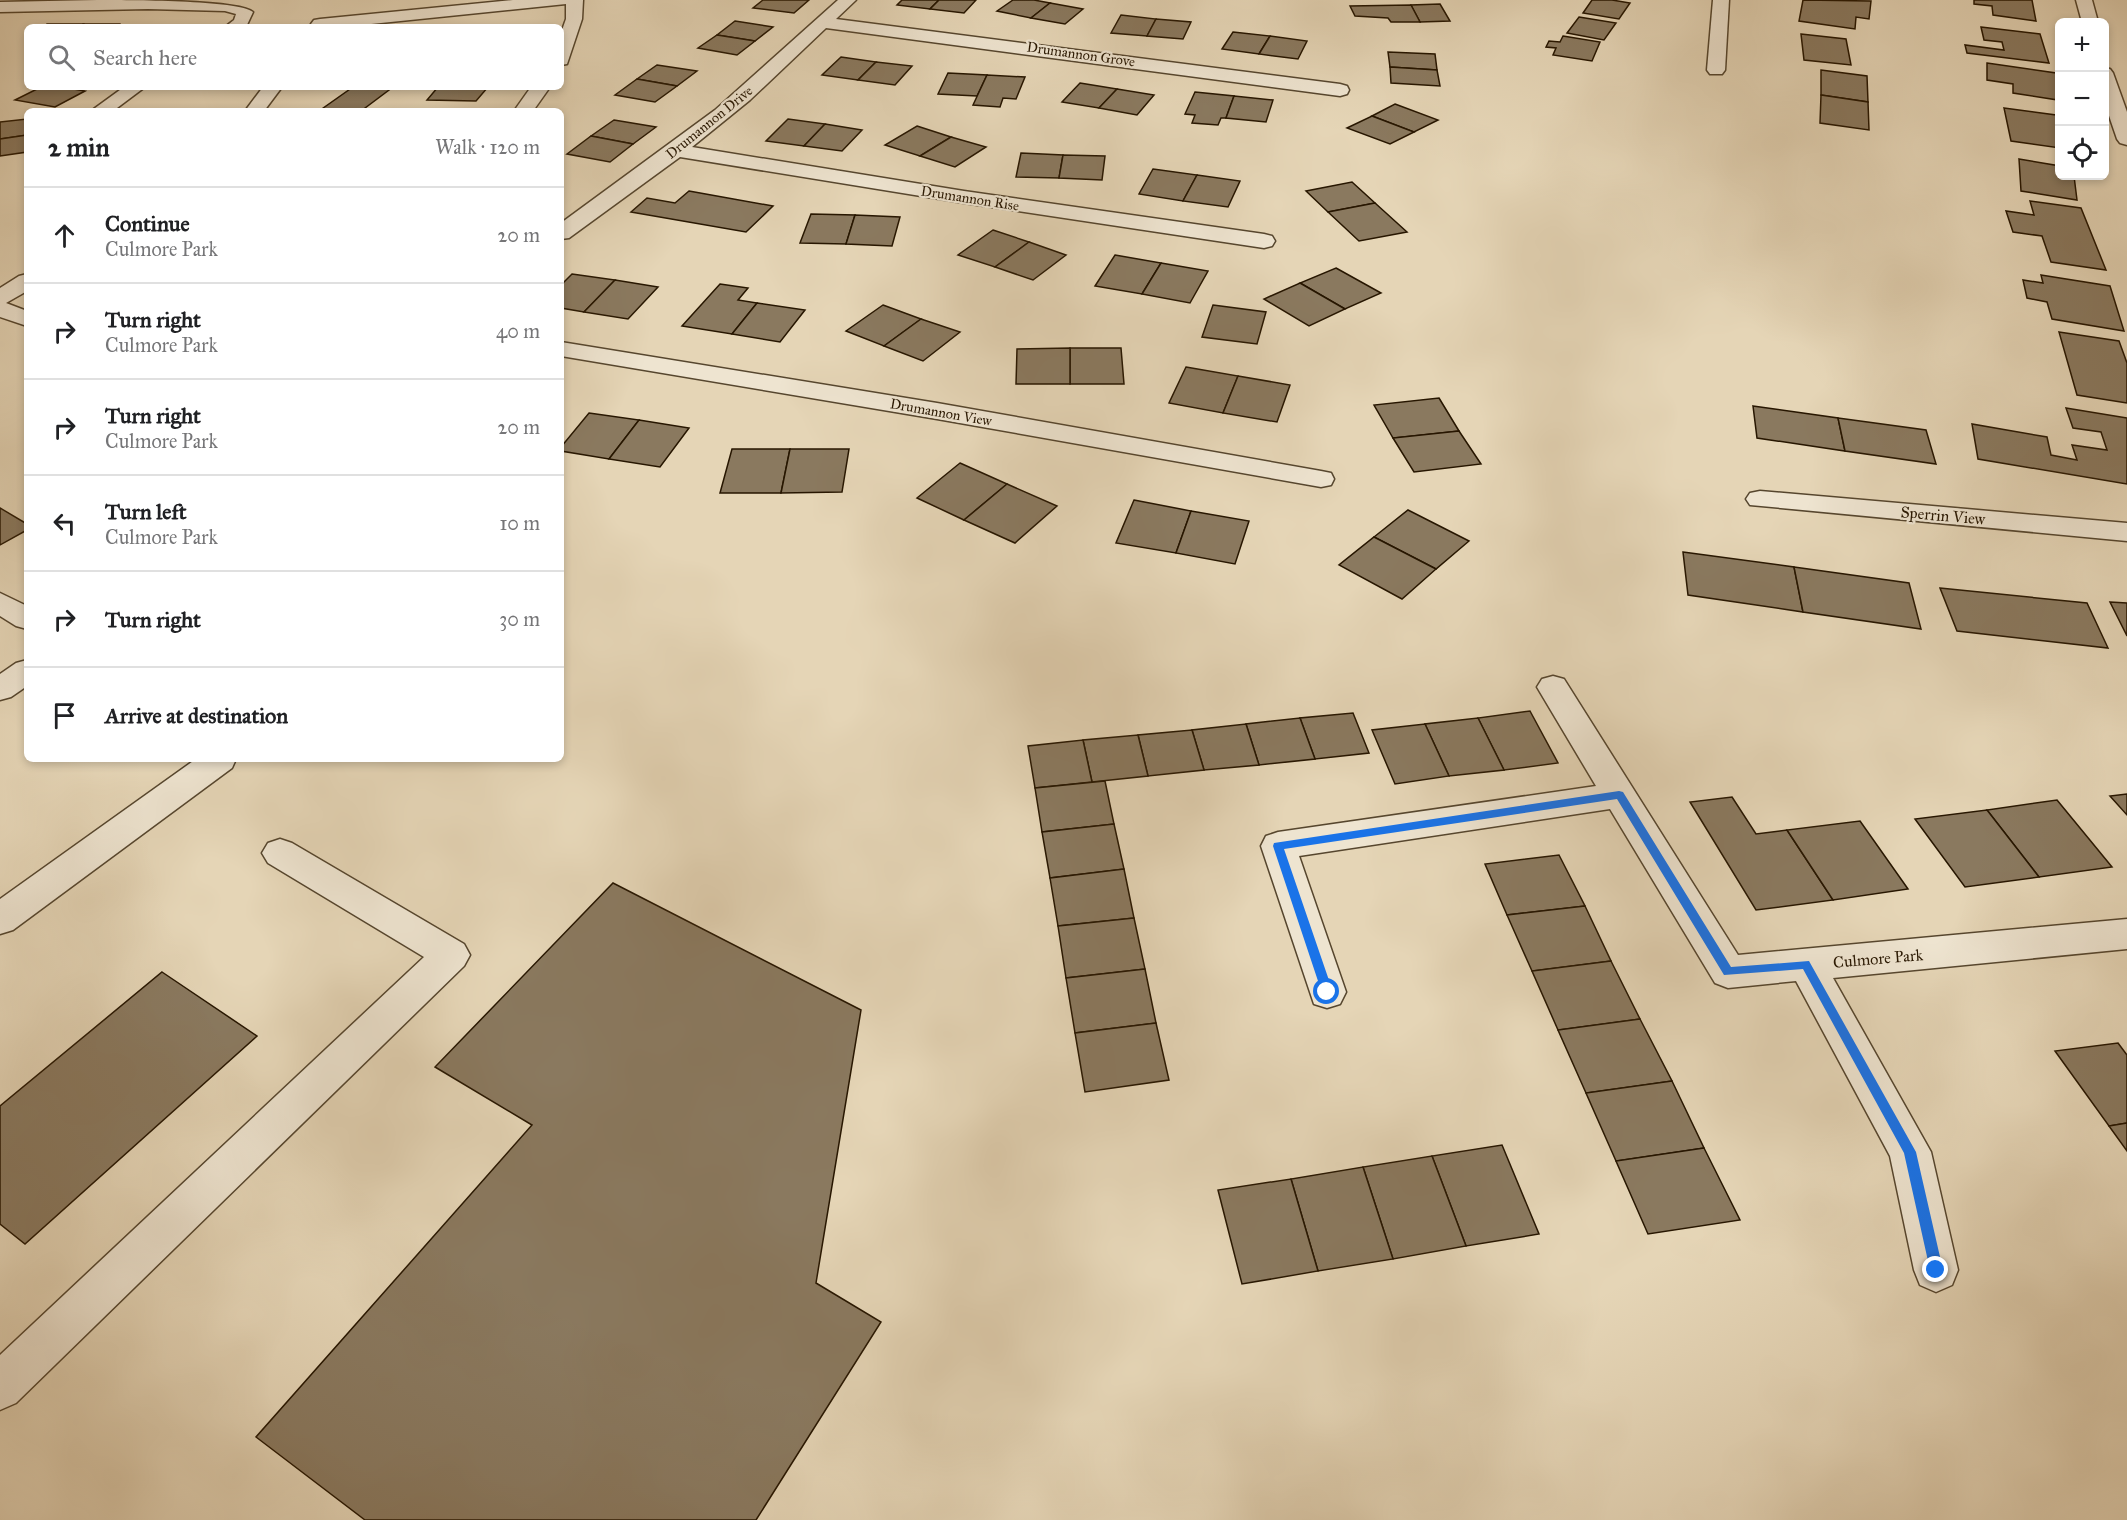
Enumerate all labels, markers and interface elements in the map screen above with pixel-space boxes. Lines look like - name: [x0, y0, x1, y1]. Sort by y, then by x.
- map controls: [2055, 18, 2109, 180]
- button: +: [2055, 18, 2109, 72]
- search box: [24, 24, 564, 90]
- street label: Drumannon Grove: [1026, 38, 1136, 71]
- icon: search: [45, 41, 78, 74]
- text: Search here: [93, 44, 197, 71]
- button: −: [2055, 72, 2109, 126]
- street label: Drumannon Drive: [662, 82, 756, 163]
- button: locate: [2055, 126, 2109, 180]
- text: 2 min: [48, 131, 109, 163]
- text: Walk · 120 m: [435, 135, 540, 159]
- street label: Drumannon Rise: [920, 182, 1020, 215]
- text: Continue: [105, 210, 190, 237]
- icon: ahead: [48, 219, 81, 252]
- text: 20 m: [497, 223, 540, 247]
- text: Culmore Park: [105, 237, 218, 261]
- text: Turn right: [105, 306, 201, 333]
- icon: right: [48, 315, 81, 348]
- text: 40 m: [496, 319, 540, 343]
- text: Culmore Park: [105, 333, 218, 357]
- street label: Drumannon View: [889, 395, 994, 430]
- text: Turn right: [105, 402, 201, 429]
- icon: right: [48, 411, 81, 444]
- text: 20 m: [497, 415, 540, 439]
- text: Culmore Park: [105, 429, 218, 453]
- text: Turn left: [105, 498, 187, 525]
- street label: Sperrin View: [1900, 502, 1987, 529]
- icon: left: [48, 507, 81, 540]
- text: 10 m: [499, 511, 540, 535]
- text: Culmore Park: [105, 525, 218, 549]
- icon: right: [48, 603, 81, 636]
- text: Turn right: [105, 606, 201, 633]
- text: 30 m: [499, 607, 540, 631]
- icon: arrive: [48, 699, 81, 732]
- text: Arrive at destination: [105, 702, 288, 729]
- street label: Culmore Park: [1832, 945, 1924, 972]
- route start: [1313, 978, 1339, 1004]
- route end: [1922, 1256, 1948, 1282]

